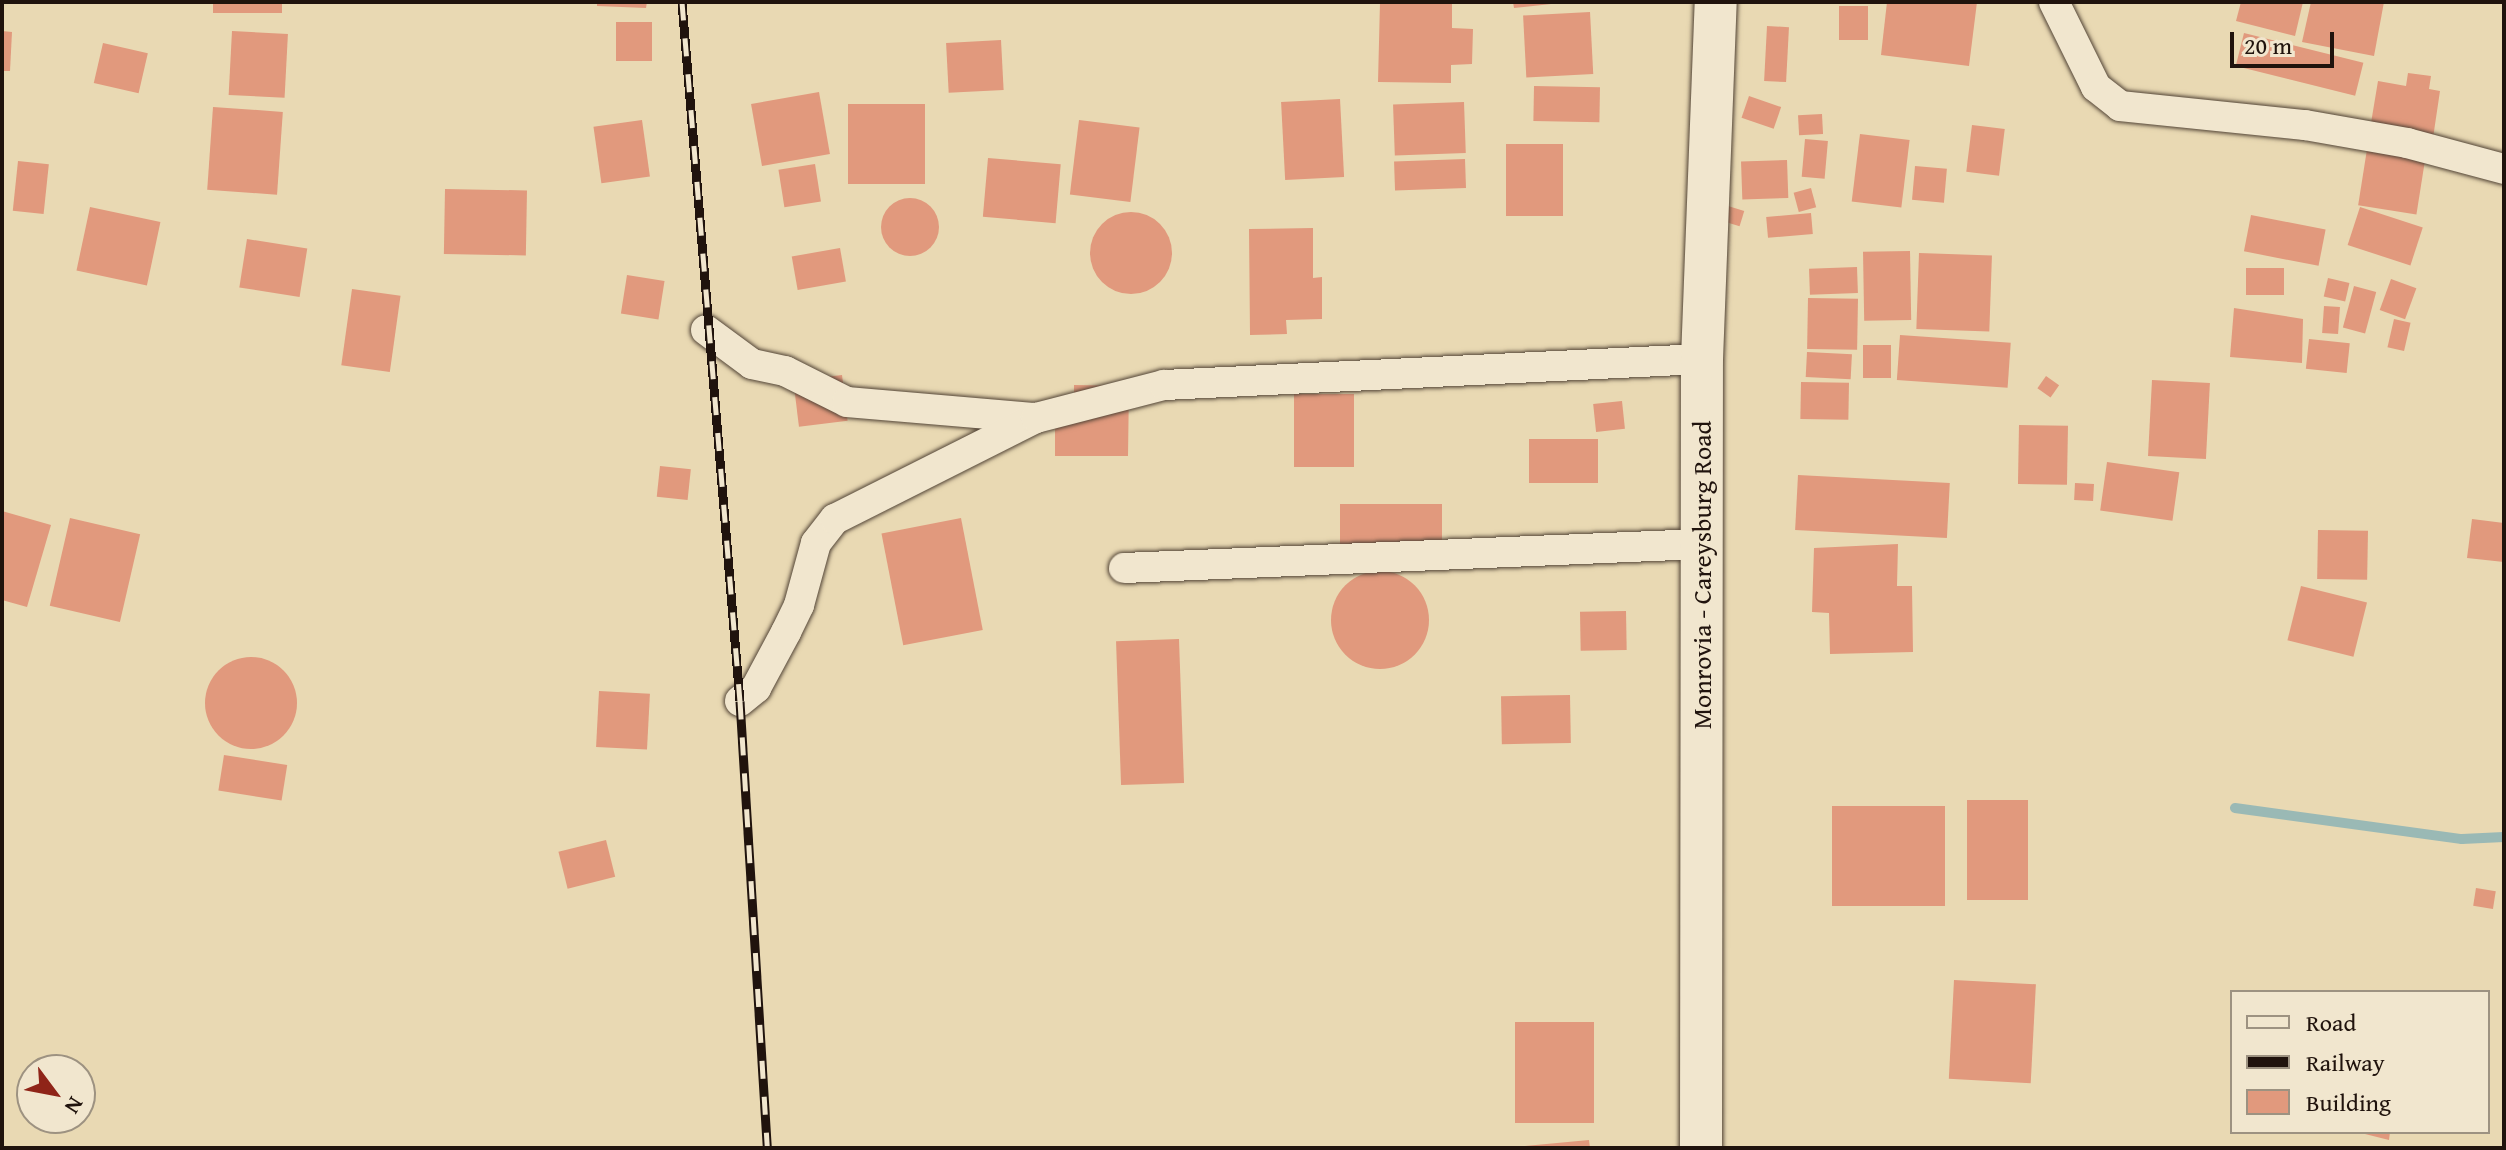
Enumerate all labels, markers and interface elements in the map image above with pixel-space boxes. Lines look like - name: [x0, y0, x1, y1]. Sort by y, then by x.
- scale bar: [2234, 16, 2338, 66]
- text: 20 m: [2244, 28, 2292, 63]
- street label: Monrovia - Careysburg Road: [1686, 421, 1718, 729]
- legend: [2230, 990, 2490, 1134]
- text: Road: [2306, 1005, 2356, 1040]
- text: Railway: [2306, 1045, 2385, 1080]
- north arrow: [16, 1054, 96, 1134]
- text: Building: [2306, 1085, 2391, 1120]
- text: N: [57, 1091, 92, 1120]

